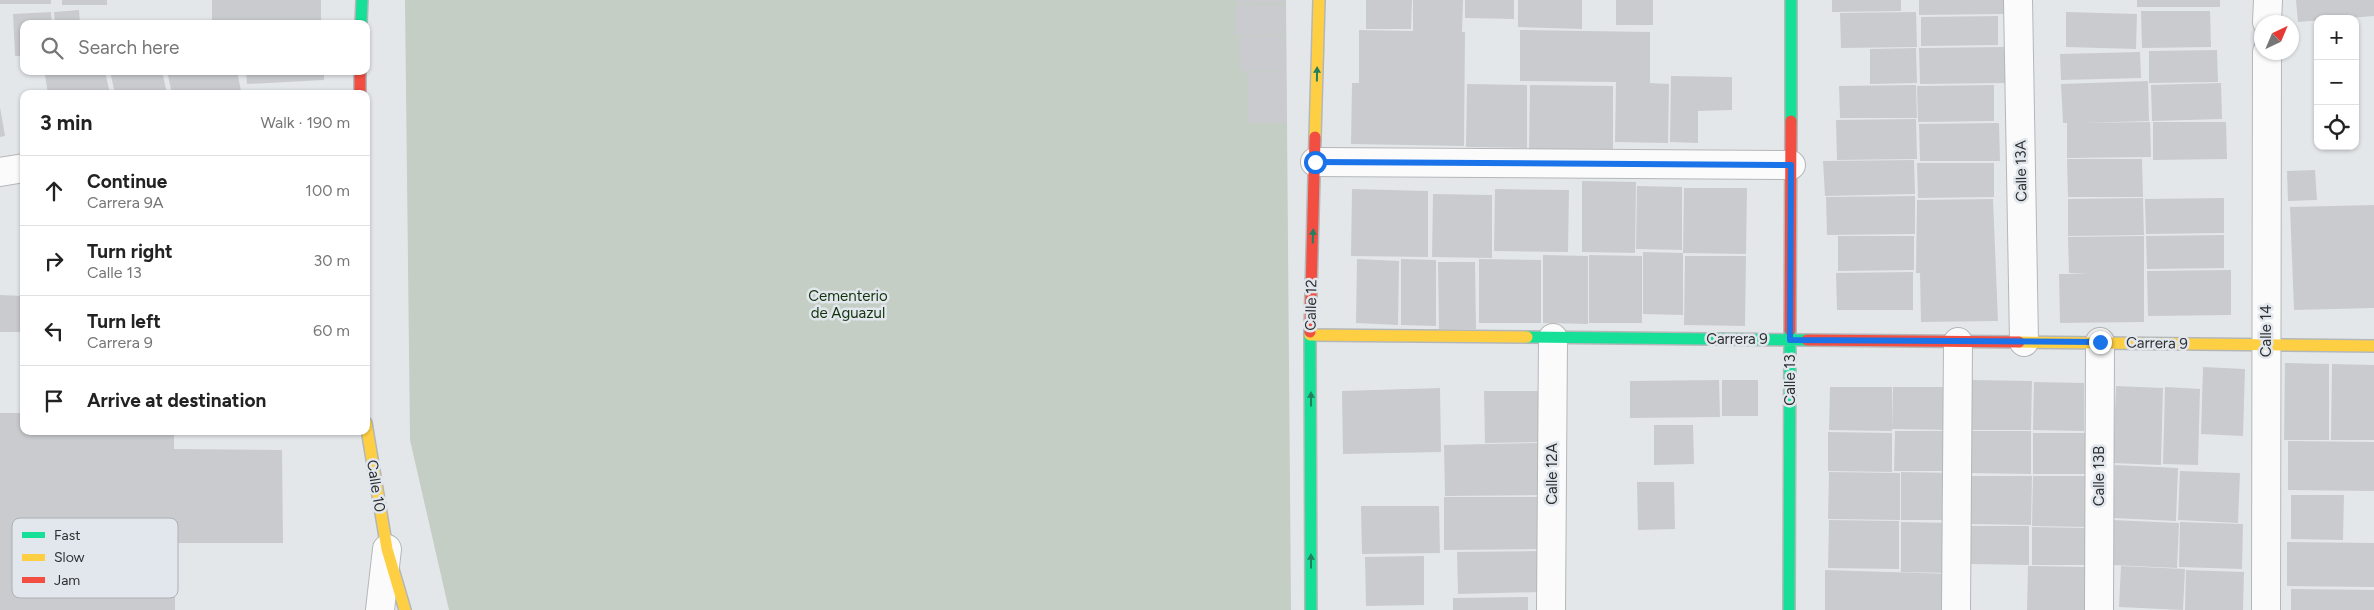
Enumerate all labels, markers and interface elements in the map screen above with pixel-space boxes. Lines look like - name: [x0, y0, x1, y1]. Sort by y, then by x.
- north arrow: [2254, 15, 2299, 60]
- map controls: [2314, 15, 2359, 150]
- button: +: [2314, 15, 2359, 60]
- search box: [20, 20, 370, 75]
- icon: search: [38, 34, 66, 62]
- text: Search here: [78, 36, 180, 59]
- button: −: [2314, 60, 2359, 105]
- one-way arrow: [1313, 66, 1321, 82]
- button: locate: [2314, 105, 2359, 150]
- text: 3 min: [40, 110, 92, 135]
- text: Walk · 190 m: [260, 113, 350, 132]
- street label: Calle 13A: [2011, 140, 2031, 202]
- route start: [1304, 151, 1327, 174]
- text: Continue: [87, 170, 167, 193]
- icon: ahead: [40, 177, 68, 205]
- text: 100 m: [305, 181, 350, 200]
- text: Carrera 9A: [87, 193, 164, 212]
- one-way arrow: [1309, 228, 1317, 244]
- text: Turn right: [87, 240, 173, 263]
- icon: right: [40, 247, 68, 275]
- text: 30 m: [313, 251, 350, 270]
- text: Calle 13: [87, 263, 142, 282]
- street label: Calle 12: [1302, 279, 1320, 331]
- park label: Cementerio de Aguazul: [808, 287, 888, 322]
- street label: Calle 14: [2257, 305, 2275, 357]
- text: Turn left: [87, 310, 161, 333]
- icon: left: [40, 317, 68, 345]
- text: 60 m: [313, 321, 350, 340]
- street label: Carrera 9: [1706, 330, 1768, 348]
- route end: [2089, 331, 2112, 354]
- text: Carrera 9: [87, 333, 153, 352]
- street label: Carrera 9: [2126, 333, 2188, 353]
- street label: Calle 13: [1781, 354, 1799, 406]
- icon: arrive: [40, 387, 68, 415]
- text: Arrive at destination: [87, 389, 266, 412]
- one-way arrow: [1307, 391, 1315, 407]
- street label: Calle 12A: [1543, 443, 1561, 505]
- street label: Calle 13B: [2090, 446, 2108, 506]
- street label: Calle 10: [363, 459, 389, 513]
- legend: [12, 518, 178, 598]
- text: Fast: [54, 527, 80, 544]
- text: Slow: [54, 549, 85, 566]
- one-way arrow: [1307, 553, 1315, 569]
- text: Jam: [54, 572, 80, 589]

